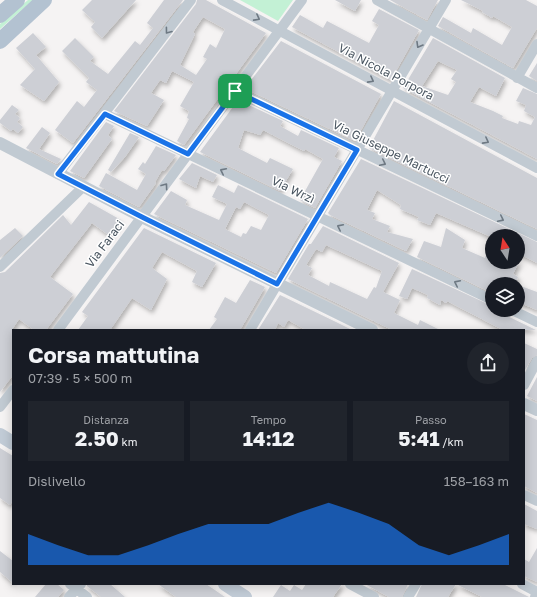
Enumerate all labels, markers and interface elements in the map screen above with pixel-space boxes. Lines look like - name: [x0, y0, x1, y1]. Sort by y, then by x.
- one-way arrow: [252, 14, 260, 21]
- one-way arrow: [166, 27, 173, 34]
- street label: Via Nicola Porpora: [336, 40, 437, 103]
- one-way arrow: [416, 41, 424, 48]
- pin: [218, 74, 252, 108]
- one-way arrow: [367, 75, 374, 82]
- icon: arrive: [224, 80, 246, 102]
- street label: Via Giuseppe Martucci: [330, 117, 452, 186]
- one-way arrow: [482, 136, 489, 143]
- one-way arrow: [379, 158, 387, 166]
- one-way arrow: [219, 168, 227, 176]
- street label: Via Wrzì: [269, 173, 317, 206]
- one-way arrow: [160, 183, 167, 190]
- one-way arrow: [496, 214, 504, 222]
- street label: Via Faraci: [82, 217, 127, 270]
- one-way arrow: [336, 224, 344, 232]
- north arrow: [485, 229, 525, 269]
- map controls: [485, 229, 525, 317]
- button: layers: [485, 277, 525, 317]
- one-way arrow: [454, 280, 461, 288]
- text: Corsa mattutina: [28, 341, 199, 368]
- button: share: [467, 342, 509, 384]
- text: 07:39 · 5 × 500 m: [28, 370, 132, 386]
- text: Distanza: [83, 413, 129, 426]
- text: Tempo: [251, 413, 286, 426]
- text: Passo: [415, 413, 447, 426]
- text: 2.50: [75, 426, 119, 450]
- text: 14:12: [243, 426, 294, 450]
- text: 5:41: [398, 426, 440, 450]
- text: km: [119, 435, 137, 448]
- text: /km: [440, 435, 464, 448]
- text: Dislivello: [28, 473, 86, 489]
- text: 158–163 m: [444, 473, 509, 489]

